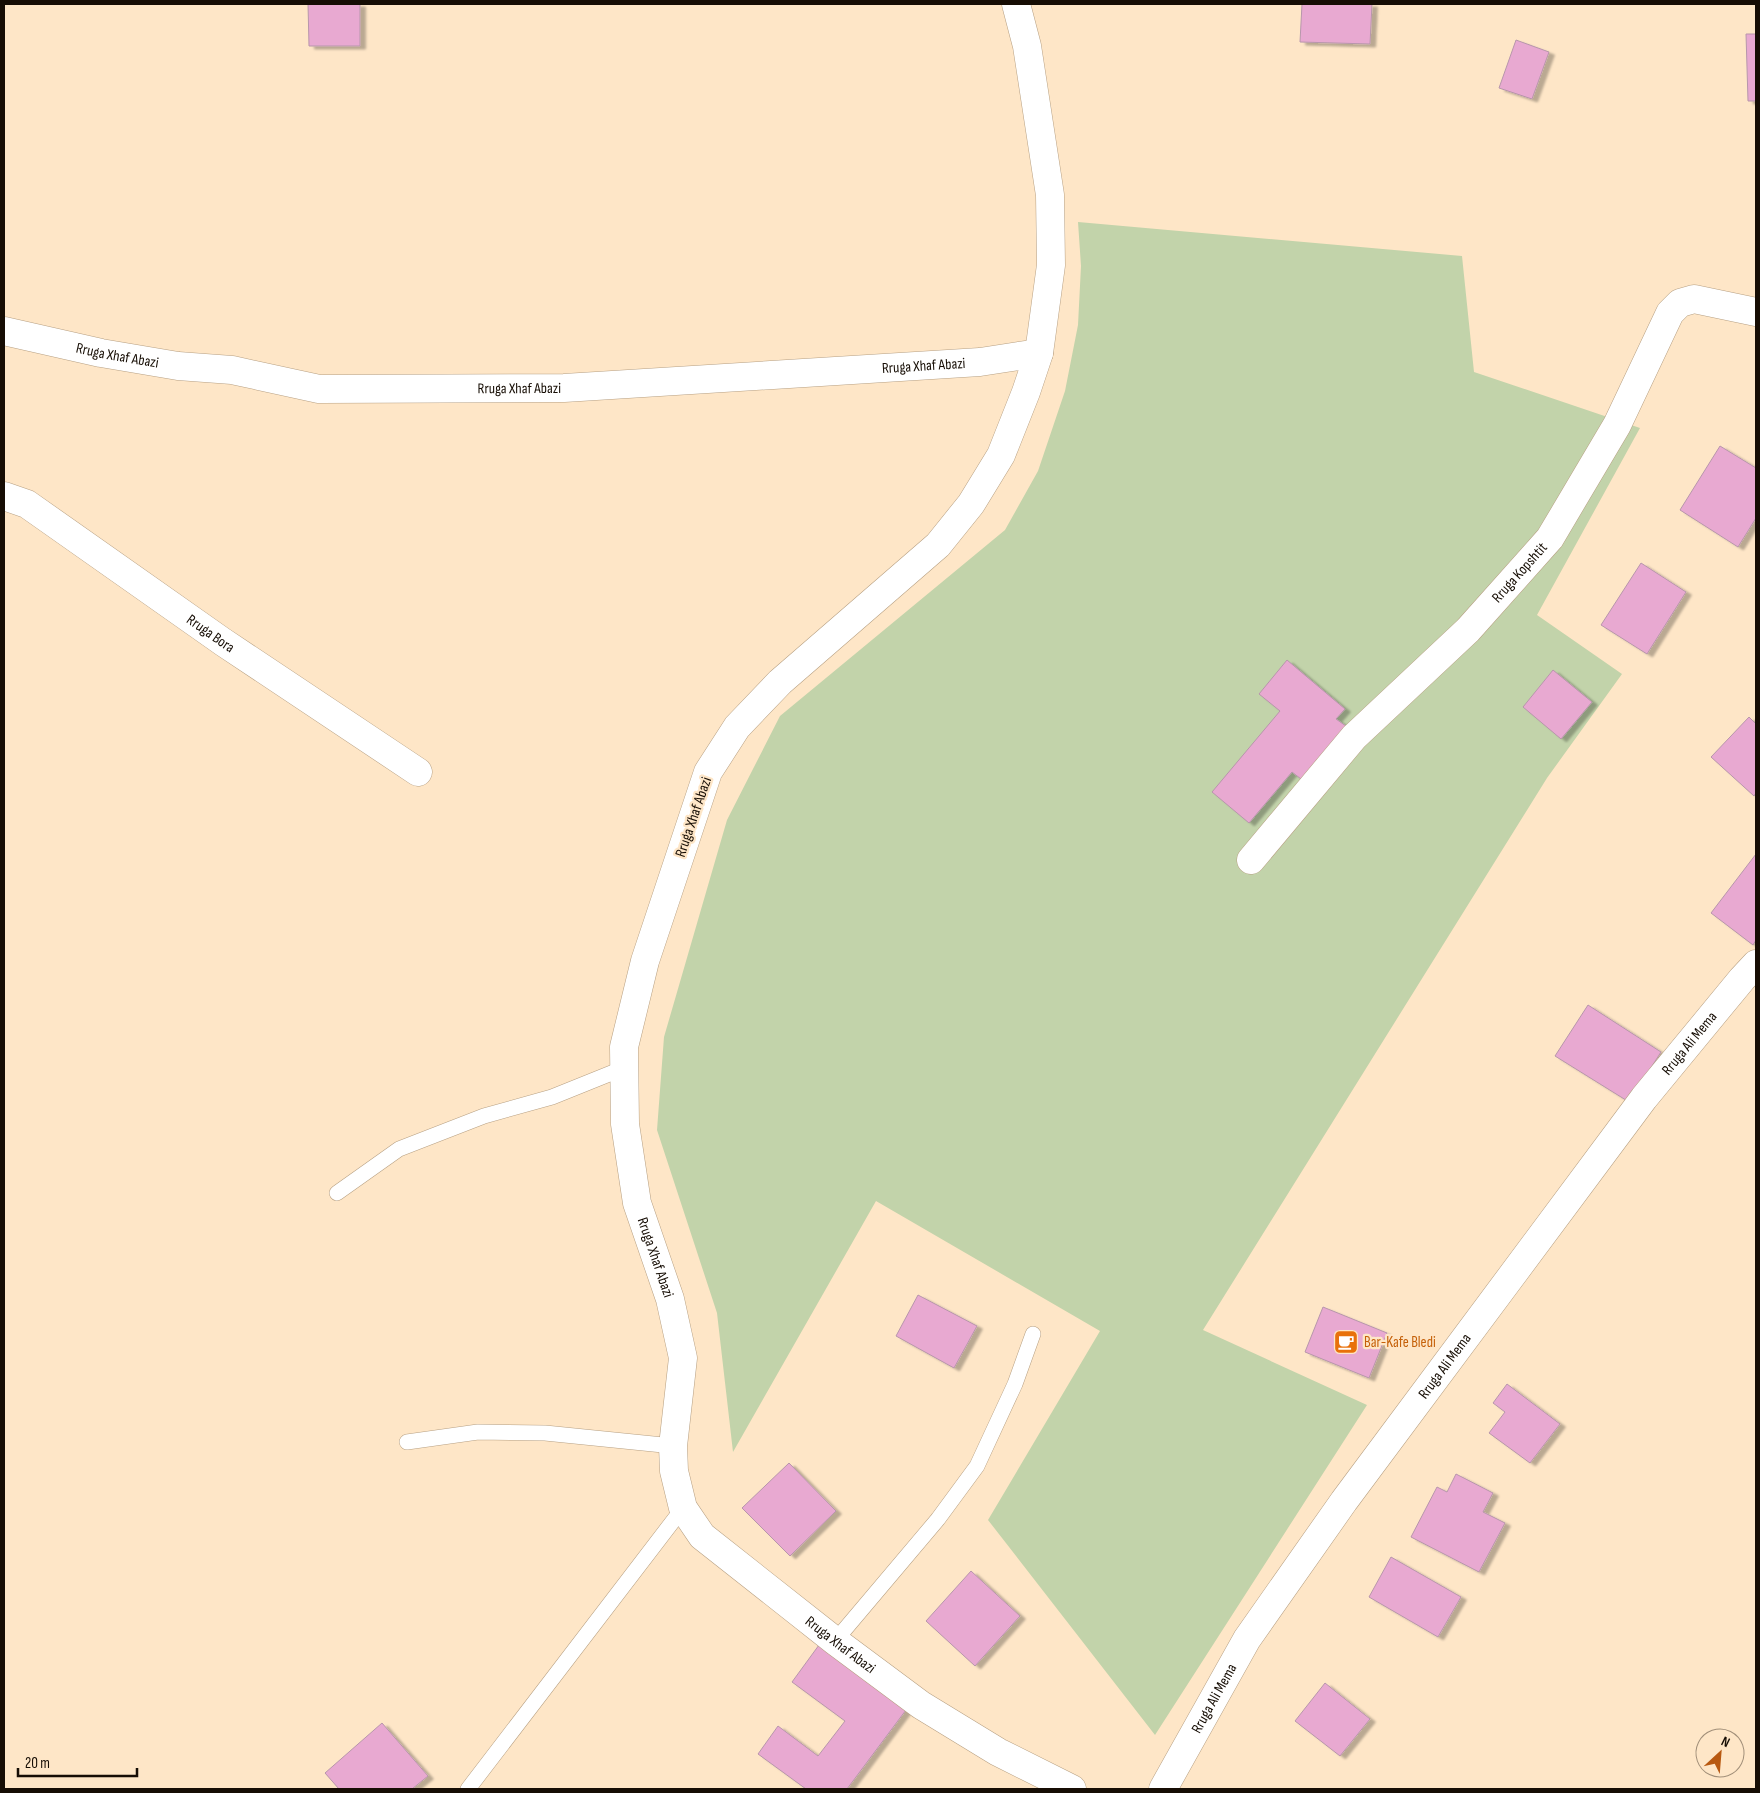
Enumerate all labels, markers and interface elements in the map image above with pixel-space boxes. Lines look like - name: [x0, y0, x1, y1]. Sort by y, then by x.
- street label: Rruga Xhaf Abazi: [74, 339, 160, 373]
- street label: Rruga Xhaf Abazi: [881, 354, 966, 378]
- street label: Rruga Xhaf Abazi: [477, 379, 561, 398]
- street label: Rruga Kopshtit: [1488, 538, 1552, 607]
- street label: Rruga Bora: [183, 610, 238, 657]
- street label: Rruga Xhaf Abazi: [671, 774, 716, 860]
- street label: Rruga Ali Mema: [1658, 1008, 1721, 1079]
- street label: Rruga Xhaf Abazi: [633, 1215, 678, 1300]
- cafe icon: Bar-Kafe Bledi: [1333, 1329, 1359, 1355]
- street label: Rruga Ali Mema: [1414, 1330, 1476, 1403]
- place label: Bar-Kafe Bledi: [1364, 1333, 1436, 1352]
- street label: Rruga Xhaf Abazi: [801, 1612, 879, 1678]
- street label: Rruga Ali Mema: [1187, 1660, 1241, 1737]
- north arrow: [1695, 1728, 1745, 1778]
- text: N: [1718, 1732, 1733, 1751]
- scale bar: [18, 1746, 136, 1778]
- text: 20 m: [25, 1754, 50, 1773]

